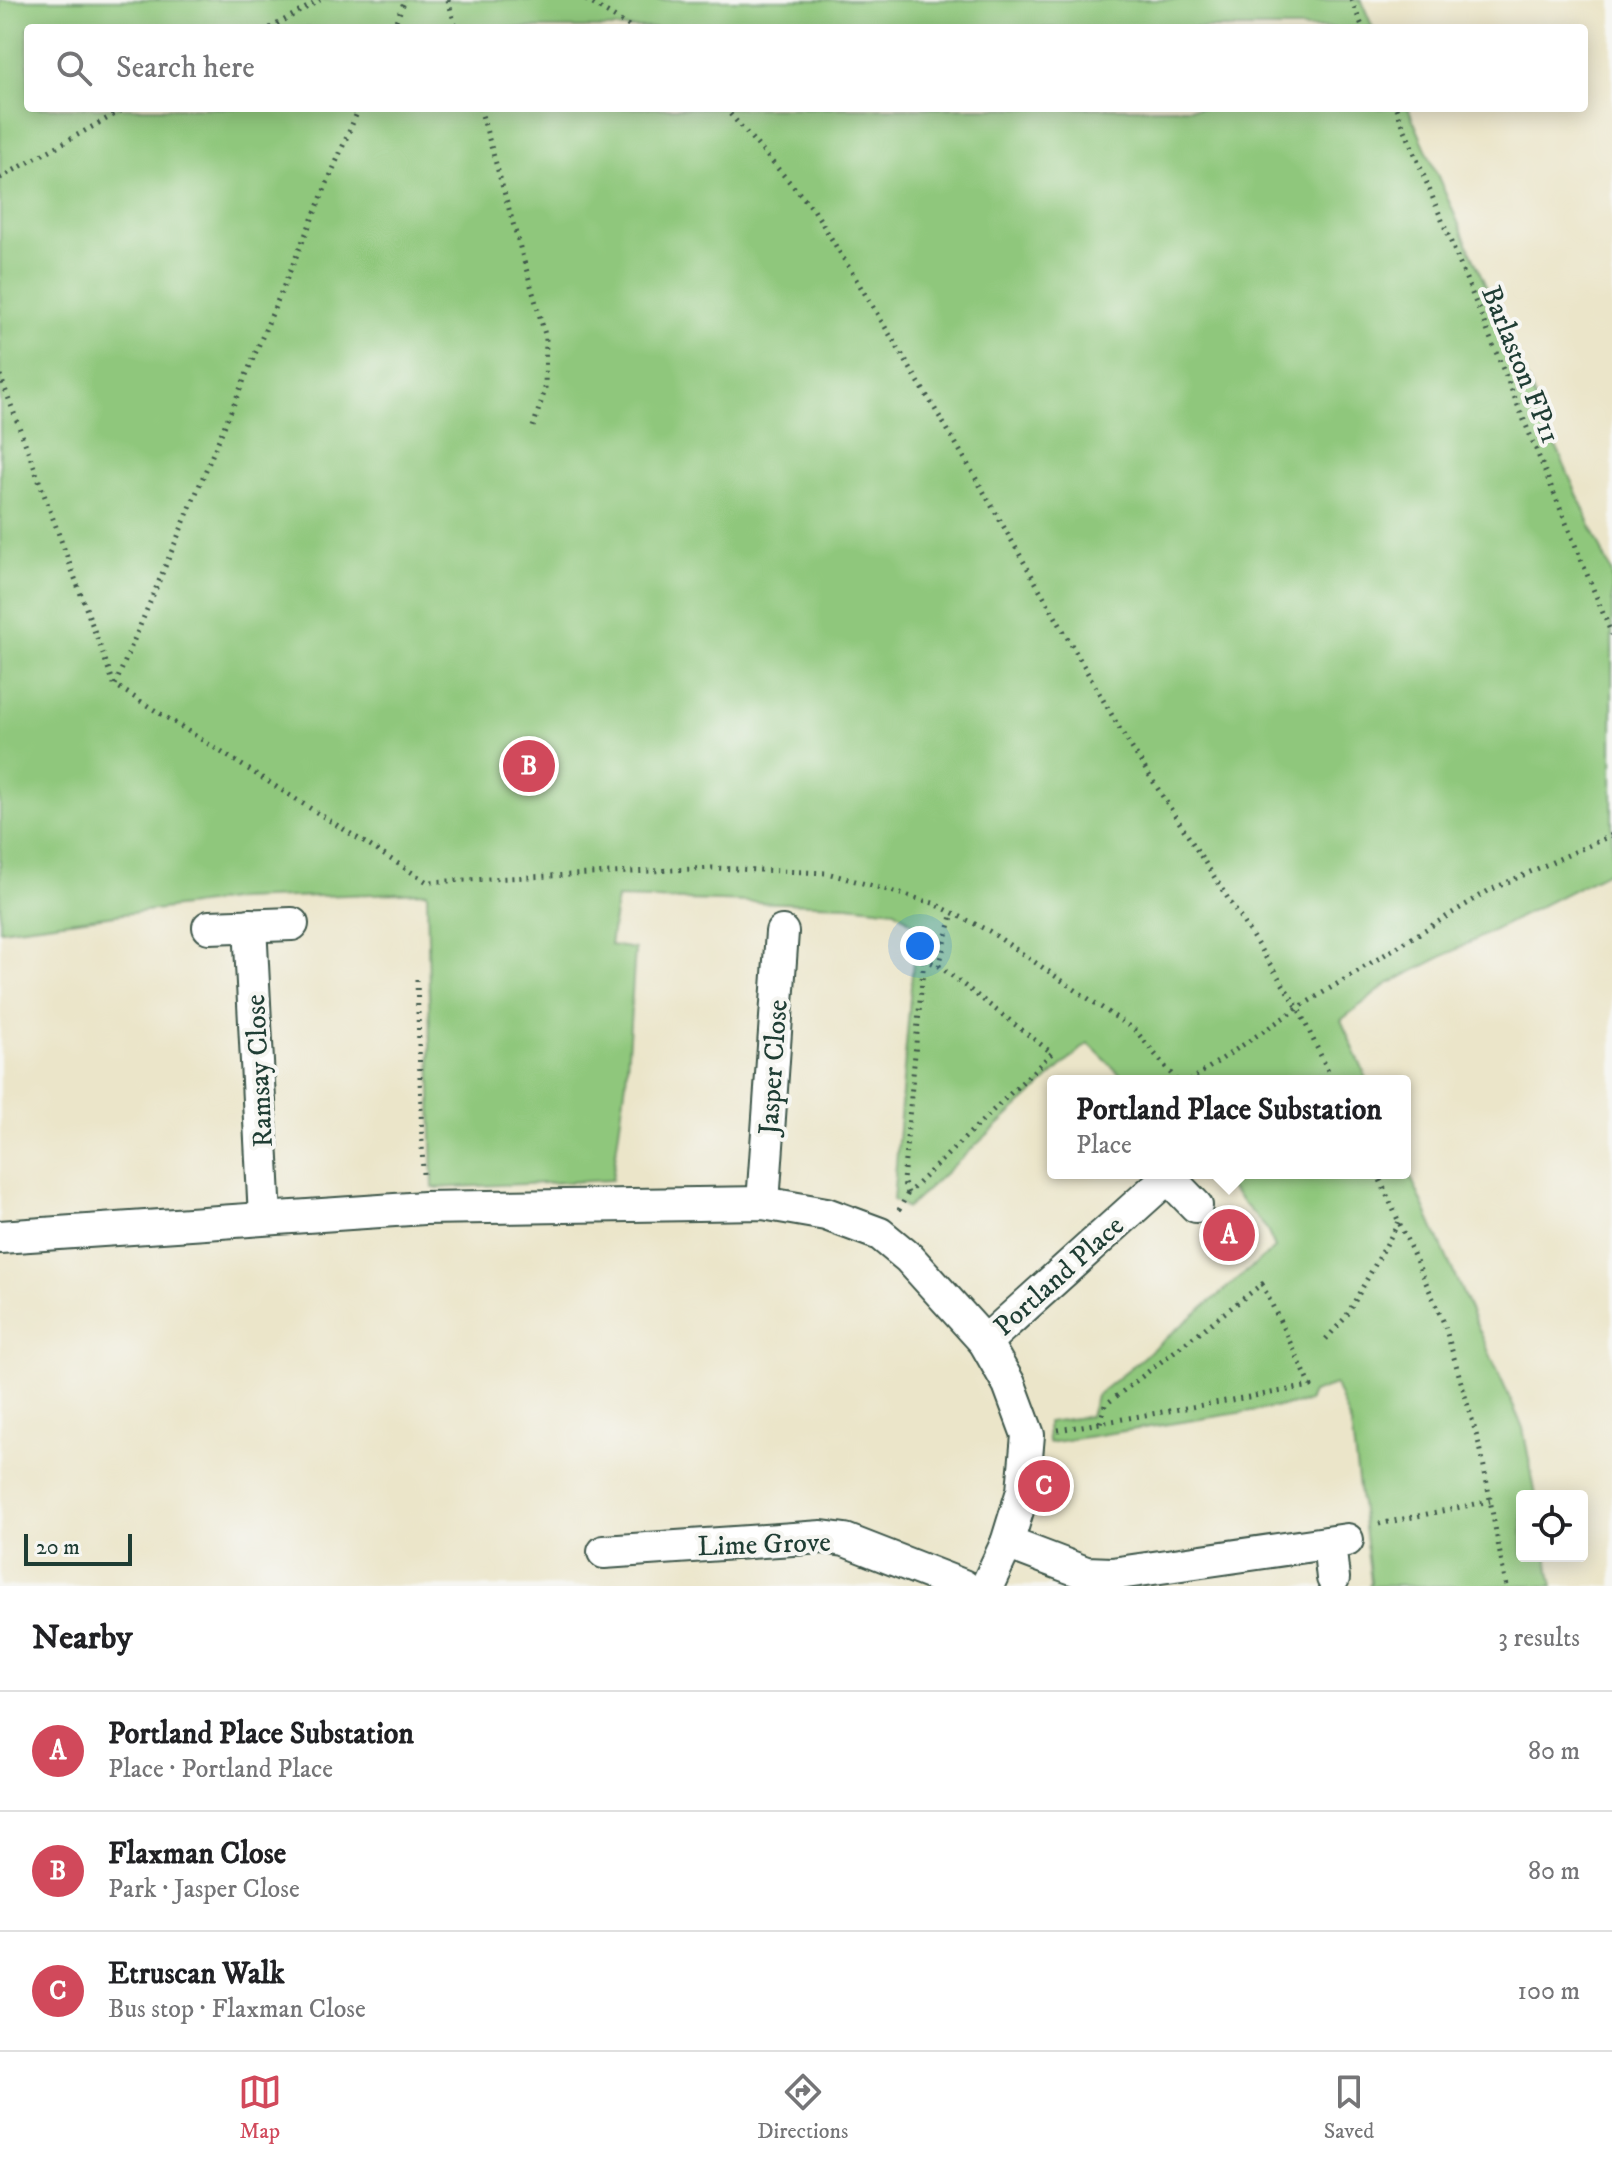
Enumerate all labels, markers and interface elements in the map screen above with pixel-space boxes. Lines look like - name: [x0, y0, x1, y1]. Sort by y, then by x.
- search box: [24, 24, 1588, 112]
- icon: search: [52, 46, 96, 90]
- text: Search here: [116, 50, 255, 87]
- street label: Barlaston FP11: [1473, 281, 1568, 448]
- pin: B: [503, 736, 555, 796]
- your location: [900, 926, 940, 966]
- street label: Ramsay Close: [238, 993, 281, 1148]
- street label: Jasper Close: [751, 998, 796, 1139]
- popup: [1047, 1075, 1411, 1179]
- text: Portland Place Substation: [1076, 1092, 1382, 1129]
- text: Place: [1076, 1129, 1132, 1162]
- pin: A: [1203, 1205, 1255, 1265]
- street label: Portland Place: [987, 1208, 1131, 1344]
- pin: C: [1018, 1456, 1070, 1516]
- map controls: [1516, 1490, 1588, 1562]
- button: locate: [1516, 1490, 1588, 1562]
- street label: Lime Grove: [697, 1525, 831, 1564]
- scale bar: [24, 1530, 132, 1566]
- text: 20 m: [36, 1534, 80, 1561]
- text: Nearby: [32, 1617, 133, 1659]
- text: 3 results: [1498, 1622, 1580, 1655]
- text: Portland Place Substation: [108, 1716, 414, 1753]
- text: A: [50, 1735, 66, 1768]
- text: 80 m: [1528, 1735, 1580, 1768]
- text: Place · Portland Place: [108, 1753, 333, 1786]
- text: Flaxman Close: [108, 1836, 286, 1873]
- text: B: [50, 1855, 66, 1888]
- text: 80 m: [1528, 1855, 1580, 1888]
- text: Park · Jasper Close: [108, 1873, 300, 1906]
- text: Etruscan Walk: [108, 1956, 285, 1993]
- text: C: [49, 1975, 67, 2008]
- text: 100 m: [1517, 1975, 1580, 2008]
- text: Bus stop · Flaxman Close: [108, 1993, 366, 2026]
- tab: Map: [238, 2070, 282, 2145]
- tab: Directions: [757, 2070, 848, 2145]
- tab: Saved: [1324, 2070, 1374, 2145]

